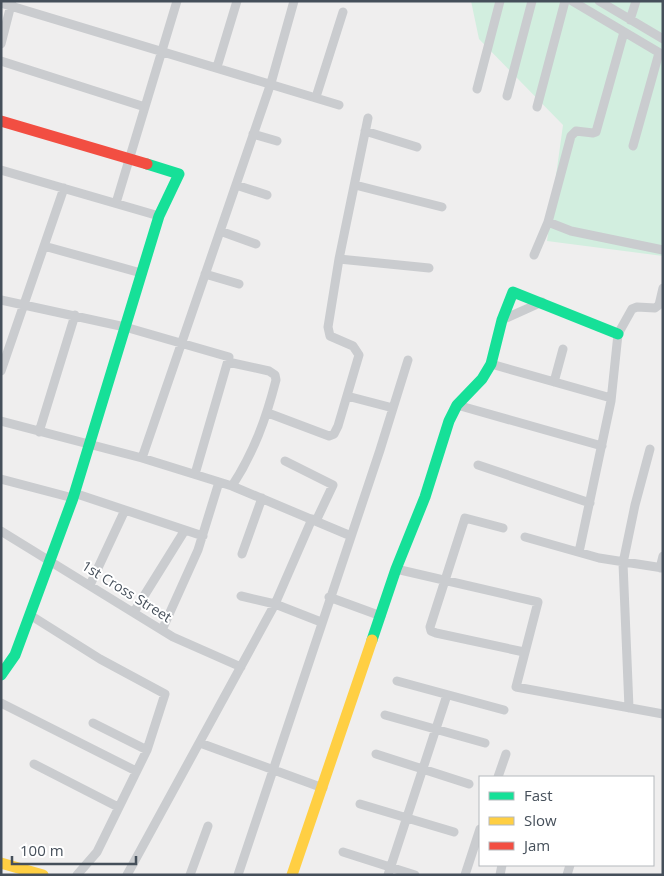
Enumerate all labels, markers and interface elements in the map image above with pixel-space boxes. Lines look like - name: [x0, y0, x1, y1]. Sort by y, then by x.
- street label: 1st Cross Street: [79, 556, 175, 626]
- legend: [479, 776, 654, 866]
- text: Fast: [524, 785, 553, 805]
- text: Slow: [524, 810, 557, 830]
- scale bar: [12, 834, 136, 866]
- text: Jam: [522, 835, 550, 855]
- text: 100 m: [20, 840, 64, 860]

